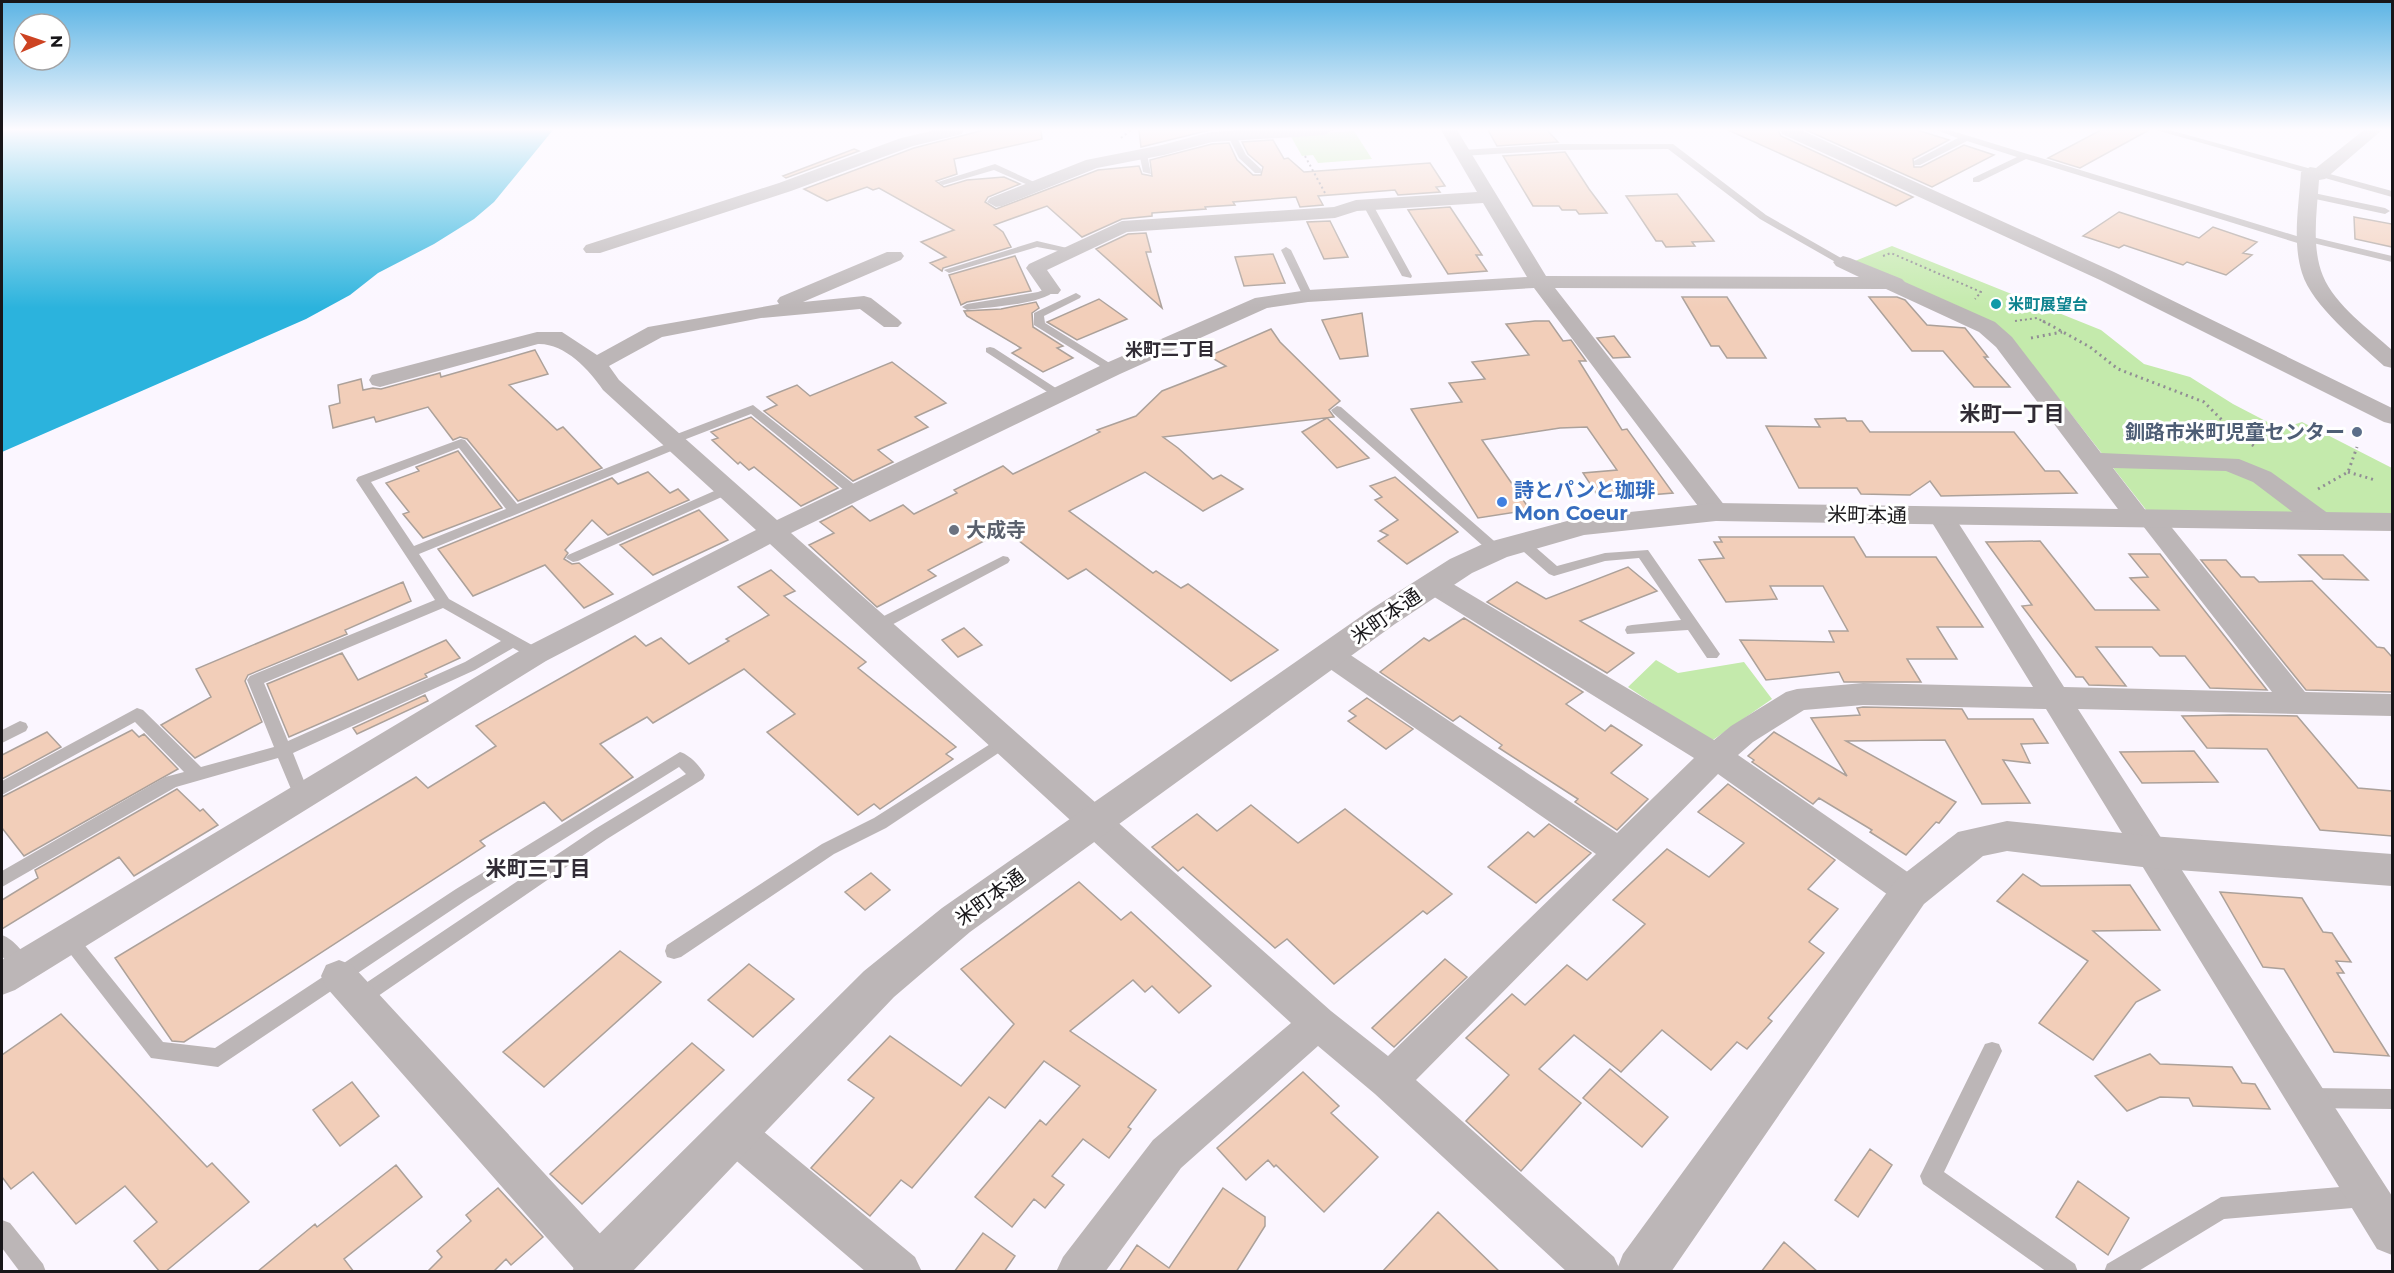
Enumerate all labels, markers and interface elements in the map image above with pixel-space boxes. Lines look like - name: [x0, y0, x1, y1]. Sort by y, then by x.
- north arrow: [12, 12, 72, 72]
- text: N: [47, 35, 66, 48]
- place label: 米町展望台: [2008, 295, 2088, 314]
- marker: 米町展望台: [1989, 297, 2003, 311]
- district label: 米町二丁目: [1125, 339, 1215, 361]
- district label: 米町一丁目: [1960, 401, 2065, 426]
- place label: 釧路市米町児童センター: [2125, 420, 2345, 444]
- marker: 釧路市米町児童センター: [2350, 425, 2364, 439]
- place label: 詩とパンと珈琲 Mon Coeur: [1514, 478, 1655, 525]
- marker: 詩とパンと珈琲 Mon Coeur: [1495, 495, 1509, 509]
- street label: 米町本通: [1827, 502, 1907, 528]
- place label: 大成寺: [966, 518, 1026, 542]
- marker: 大成寺: [947, 523, 961, 537]
- street label: 米町本通: [1346, 583, 1426, 649]
- district label: 米町三丁目: [486, 856, 591, 881]
- street label: 米町本通: [951, 864, 1029, 930]

